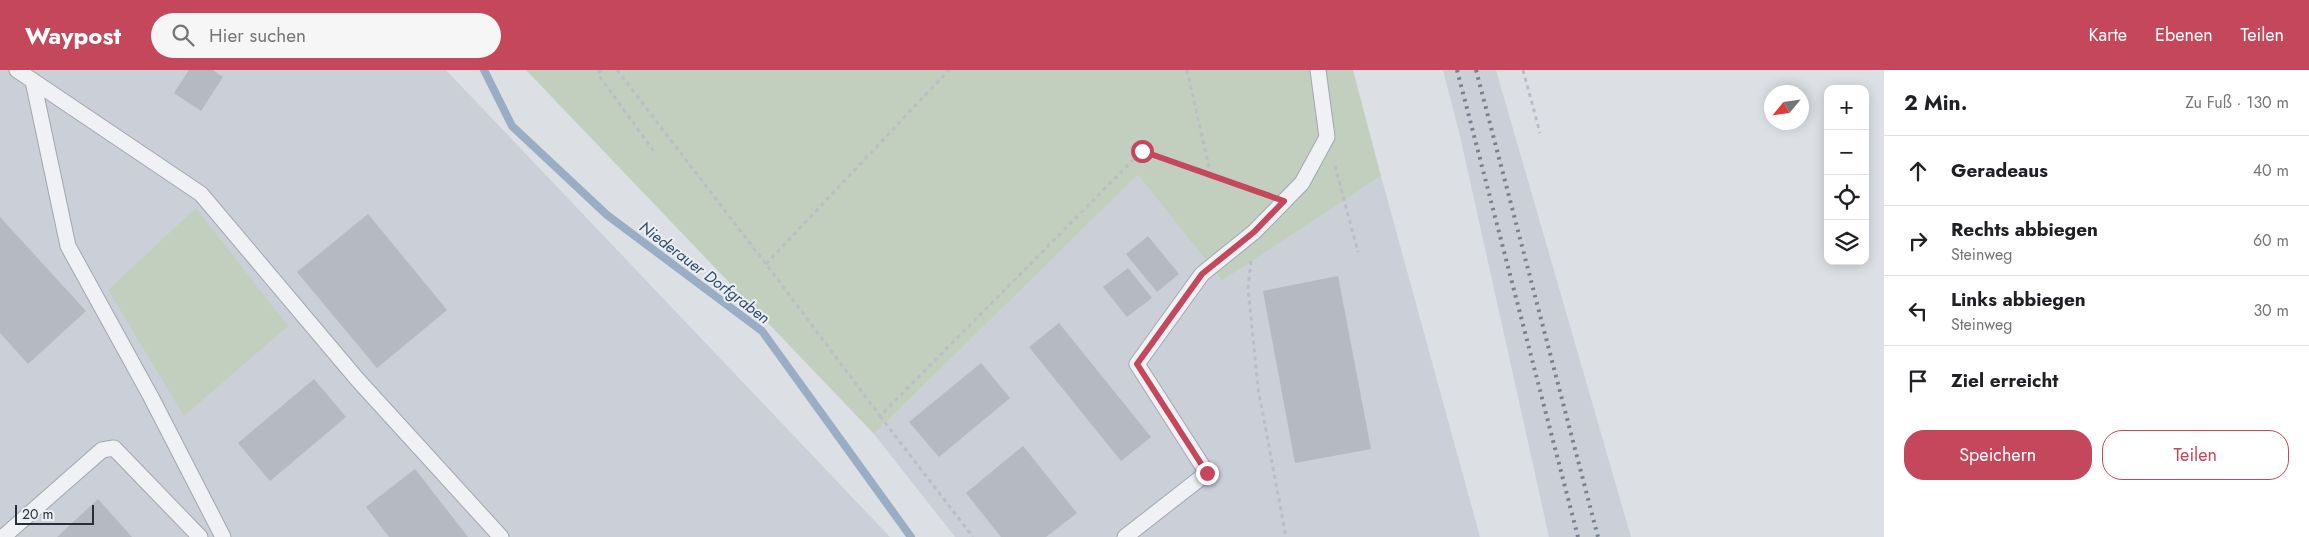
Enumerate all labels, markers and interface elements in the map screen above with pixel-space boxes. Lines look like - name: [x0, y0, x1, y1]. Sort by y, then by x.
- search box: [151, 13, 501, 58]
- text: Waypost: [25, 18, 121, 53]
- icon: search: [169, 21, 197, 49]
- text: Hier suchen: [209, 22, 306, 49]
- text: Karte: [2088, 22, 2127, 48]
- text: Ebenen: [2155, 22, 2213, 48]
- text: Teilen: [2241, 22, 2284, 48]
- north arrow: [1764, 85, 1809, 130]
- map controls: [1824, 85, 1869, 265]
- button: +: [1824, 85, 1869, 130]
- text: 2 Min.: [1904, 88, 1967, 118]
- text: Zu Fuß · 130 m: [2185, 91, 2289, 114]
- button: −: [1824, 130, 1869, 175]
- route start: [1131, 140, 1154, 163]
- icon: ahead: [1904, 157, 1932, 185]
- text: Geradeaus: [1951, 157, 2048, 184]
- text: 40 m: [2253, 159, 2289, 182]
- button: locate: [1824, 175, 1869, 220]
- water label: Niederauer Dorfgraben: [635, 216, 775, 329]
- text: Rechts abbiegen: [1951, 216, 2098, 243]
- button: layers: [1824, 220, 1869, 265]
- icon: right: [1904, 227, 1932, 255]
- text: 60 m: [2253, 229, 2289, 252]
- text: Steinweg: [1951, 243, 2012, 266]
- text: Links abbiegen: [1951, 286, 2086, 313]
- icon: left: [1904, 297, 1932, 325]
- text: 30 m: [2253, 299, 2289, 322]
- text: Steinweg: [1951, 313, 2012, 336]
- icon: arrive: [1904, 367, 1932, 395]
- text: Ziel erreicht: [1951, 367, 2058, 394]
- button: Speichern: [1904, 430, 2092, 480]
- button: Teilen: [2102, 430, 2289, 480]
- route end: [1196, 462, 1219, 485]
- scale bar: [15, 502, 94, 525]
- text: 20 m: [22, 504, 54, 524]

